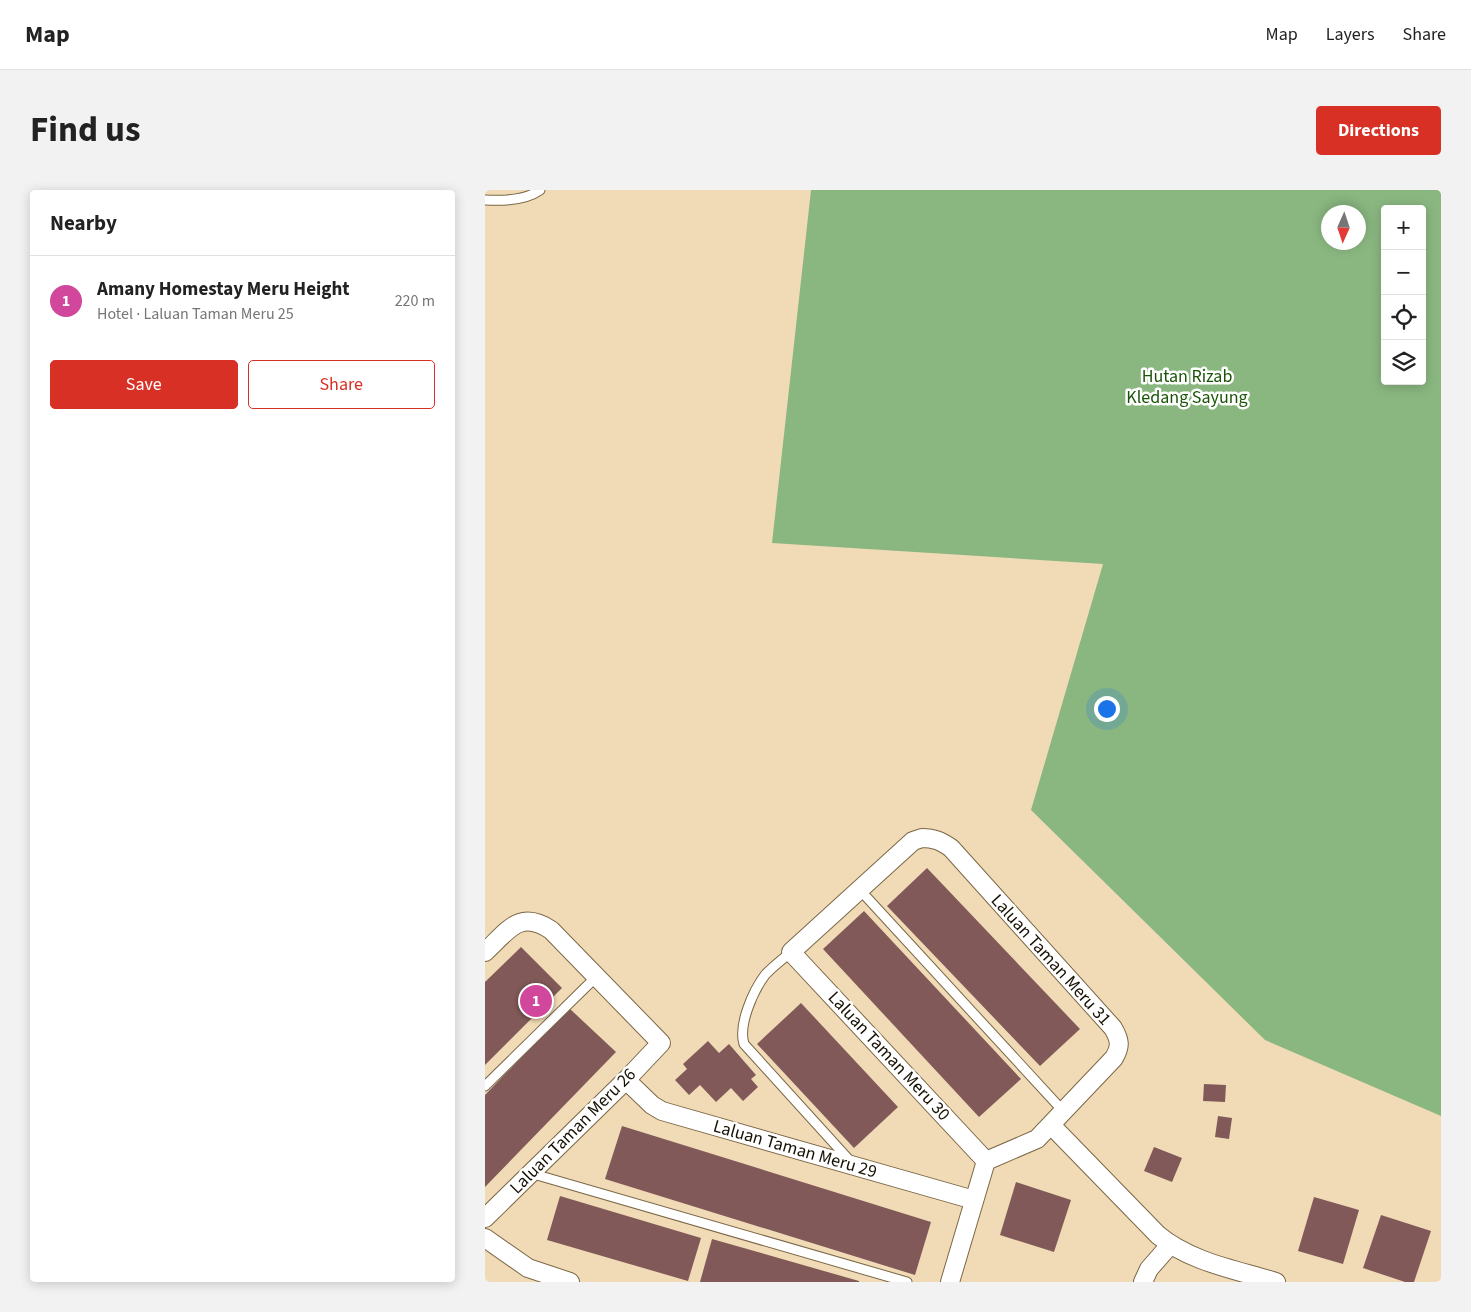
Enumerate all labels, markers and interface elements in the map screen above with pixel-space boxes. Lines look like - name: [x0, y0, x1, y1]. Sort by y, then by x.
- text: Map: [25, 17, 70, 52]
- text: Map: [1266, 22, 1298, 47]
- text: Layers: [1326, 22, 1375, 47]
- text: Share: [1403, 22, 1446, 47]
- text: Find us: [30, 105, 140, 155]
- button: Directions: [1316, 106, 1441, 155]
- north arrow: [1321, 205, 1366, 250]
- map controls: [1381, 205, 1426, 385]
- button: +: [1381, 205, 1426, 250]
- text: Nearby: [50, 208, 117, 238]
- button: −: [1381, 250, 1426, 295]
- text: Amany Homestay Meru Height: [97, 276, 350, 303]
- text: 1: [62, 290, 70, 312]
- text: 220 m: [395, 290, 435, 312]
- button: locate: [1381, 295, 1426, 340]
- text: Hotel · Laluan Taman Meru 25: [97, 303, 294, 325]
- button: layers: [1381, 340, 1426, 385]
- button: Save: [50, 360, 238, 409]
- button: Share: [248, 360, 435, 409]
- park label: Hutan Rizab Kledang Sayung: [1126, 364, 1248, 410]
- your location: [1094, 696, 1120, 722]
- street label: Laluan Taman Meru 31: [985, 889, 1117, 1031]
- pin: 1: [520, 982, 552, 1020]
- street label: Laluan Taman Meru 30: [822, 986, 956, 1126]
- street label: Laluan Taman Meru 26: [504, 1062, 642, 1200]
- street label: Laluan Taman Meru 29: [710, 1114, 880, 1184]

